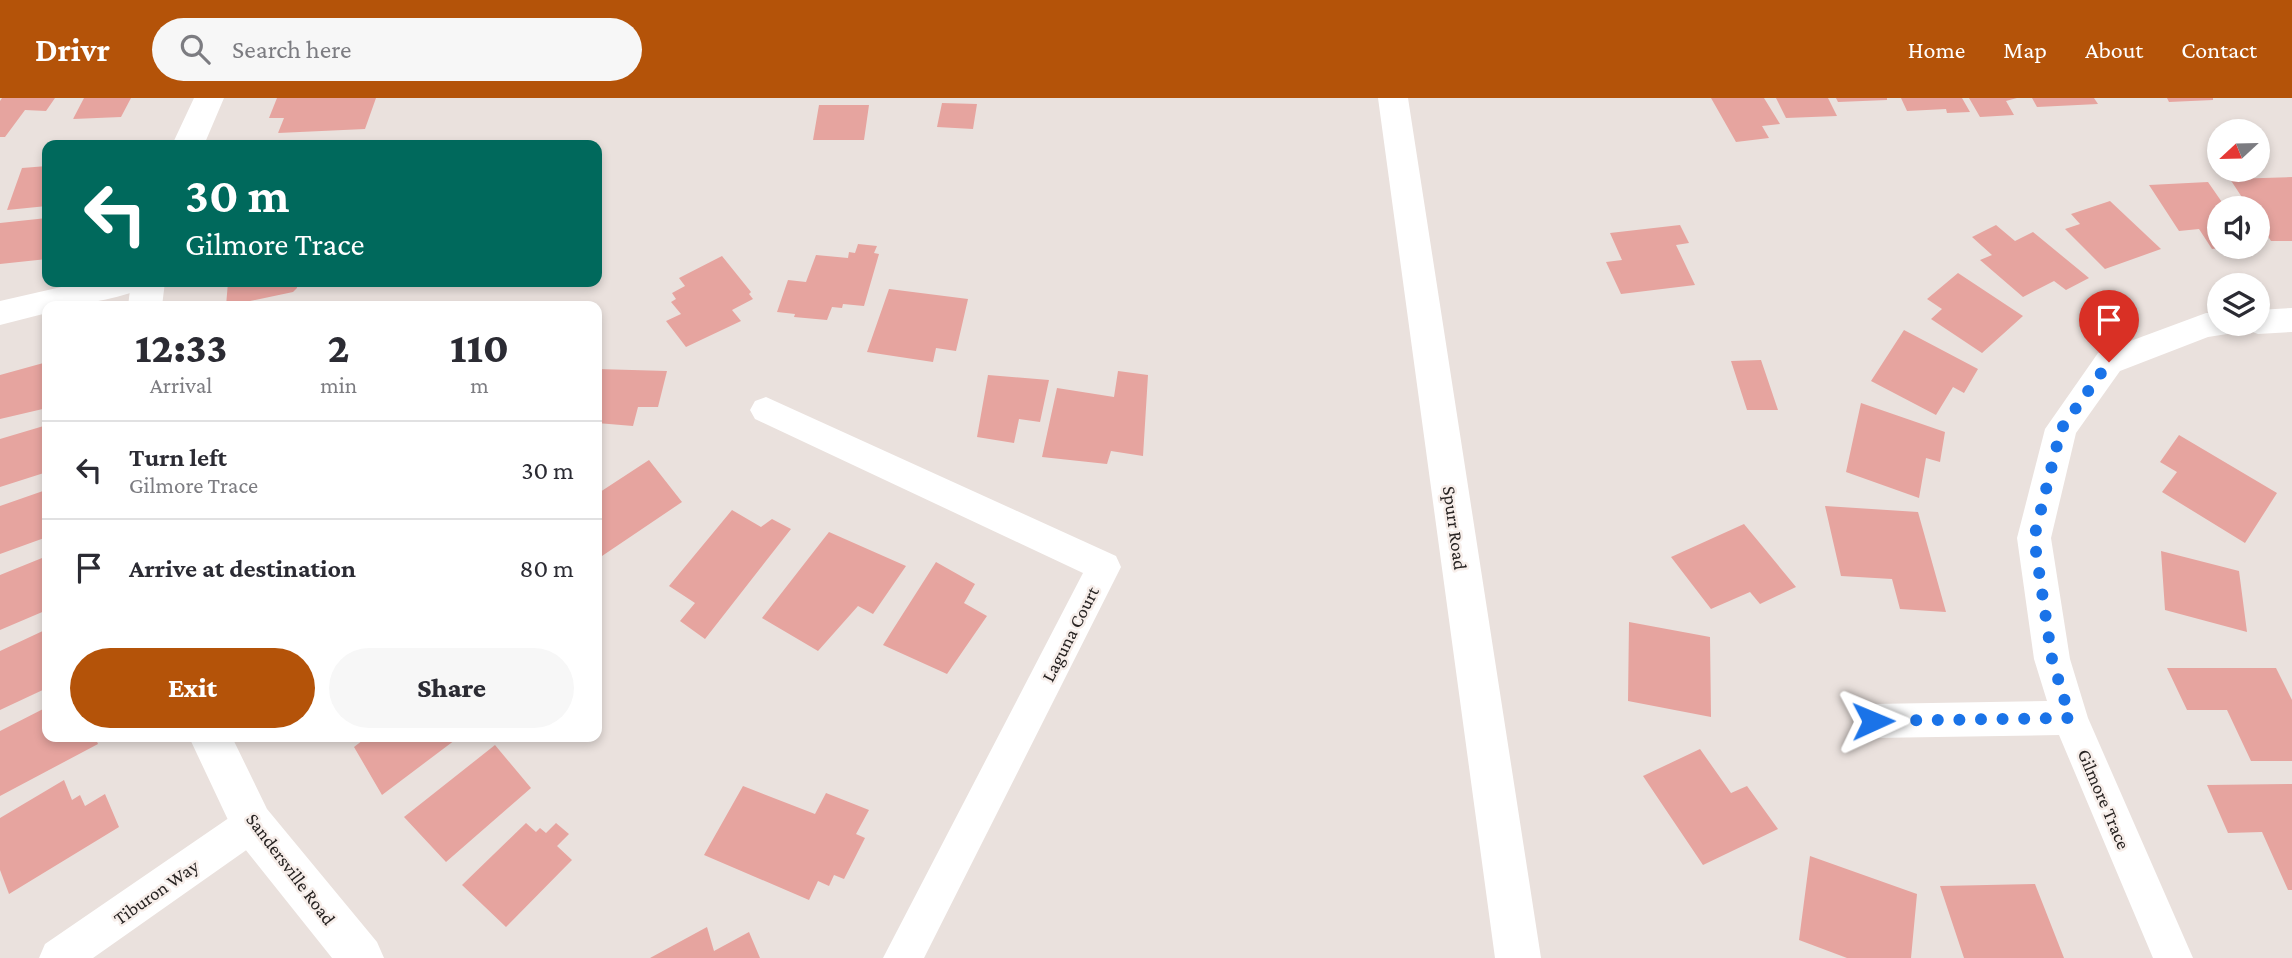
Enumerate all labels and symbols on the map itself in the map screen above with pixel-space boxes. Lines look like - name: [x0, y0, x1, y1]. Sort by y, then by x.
- north arrow: [2207, 119, 2270, 182]
- pin: [2079, 290, 2139, 362]
- street label: Spurr Road: [1439, 485, 1471, 571]
- street label: Laguna Court: [1037, 582, 1103, 685]
- position arrow: [1836, 684, 1910, 758]
- street label: Gilmore Trace: [2074, 746, 2134, 852]
- street label: Sandersville Road: [242, 809, 340, 929]
- street label: Tiburon Way: [110, 855, 203, 929]

